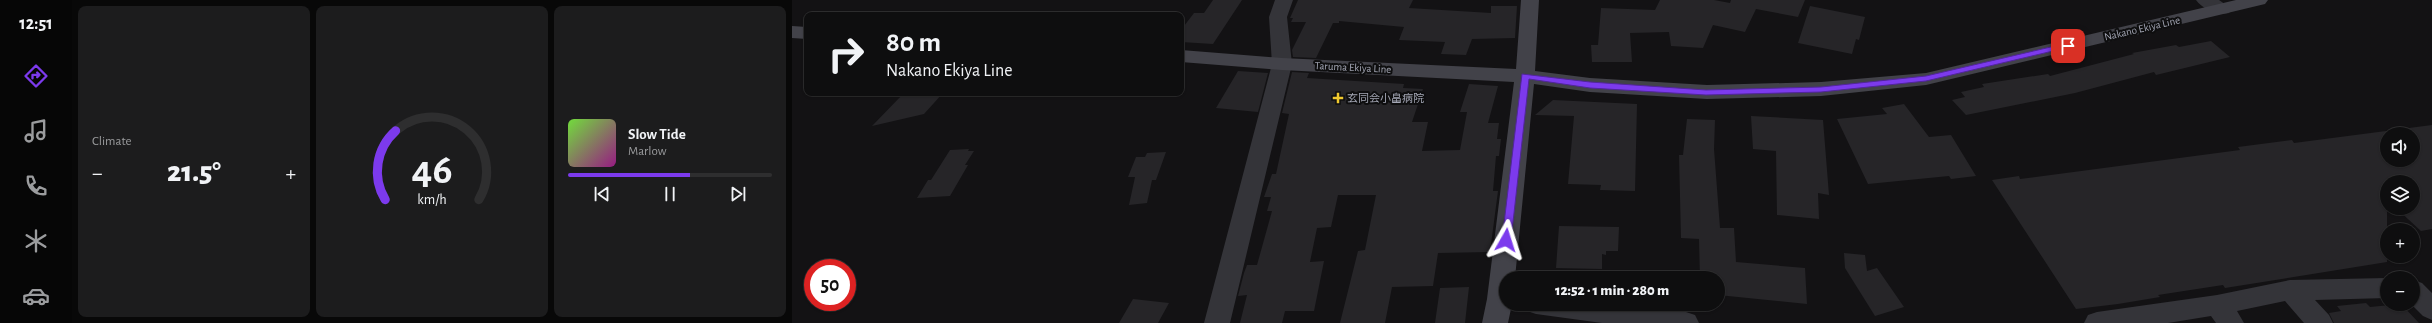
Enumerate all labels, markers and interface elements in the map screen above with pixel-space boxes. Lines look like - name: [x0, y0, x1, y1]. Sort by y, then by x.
- street label: Nakano Ekiya Line: [2103, 14, 2181, 43]
- text: 12:51: [19, 15, 53, 33]
- icon: right: [820, 28, 872, 80]
- text: 80 m: [886, 29, 941, 57]
- pin: [2051, 29, 2085, 63]
- icon: arrive: [2057, 35, 2079, 57]
- street label: Taruma Ekiya Line: [1314, 60, 1392, 75]
- icon: directions: [22, 62, 50, 90]
- text: Nakano Ekiya Line: [886, 62, 1013, 80]
- marker: 玄同会小畠病院: [1332, 92, 1344, 104]
- place label: 玄同会小畠病院: [1347, 92, 1424, 104]
- icon: music: [22, 117, 50, 145]
- text: Slow Tide: [628, 127, 686, 142]
- map controls: [2380, 127, 2420, 311]
- button: sound: [2380, 127, 2420, 167]
- text: Climate: [92, 135, 131, 148]
- text: Marlow: [628, 145, 666, 158]
- text: 46: [411, 149, 453, 190]
- text: 21.5°: [167, 157, 221, 187]
- text: −: [92, 162, 103, 184]
- text: +: [285, 162, 296, 184]
- icon: phone: [22, 172, 50, 200]
- button: layers: [2380, 175, 2420, 215]
- icon: previous: [591, 183, 613, 205]
- icon: pause: [659, 183, 681, 205]
- icon: next: [727, 183, 749, 205]
- text: km/h: [417, 192, 447, 206]
- position arrow: [1485, 219, 1527, 261]
- button: +: [2380, 223, 2420, 263]
- icon: climate: [22, 227, 50, 255]
- speed limit sign: 50: [804, 259, 856, 311]
- button: −: [2380, 271, 2420, 311]
- icon: car: [22, 282, 50, 310]
- text: 12:52 · 1 min · 280 m: [1555, 283, 1669, 298]

